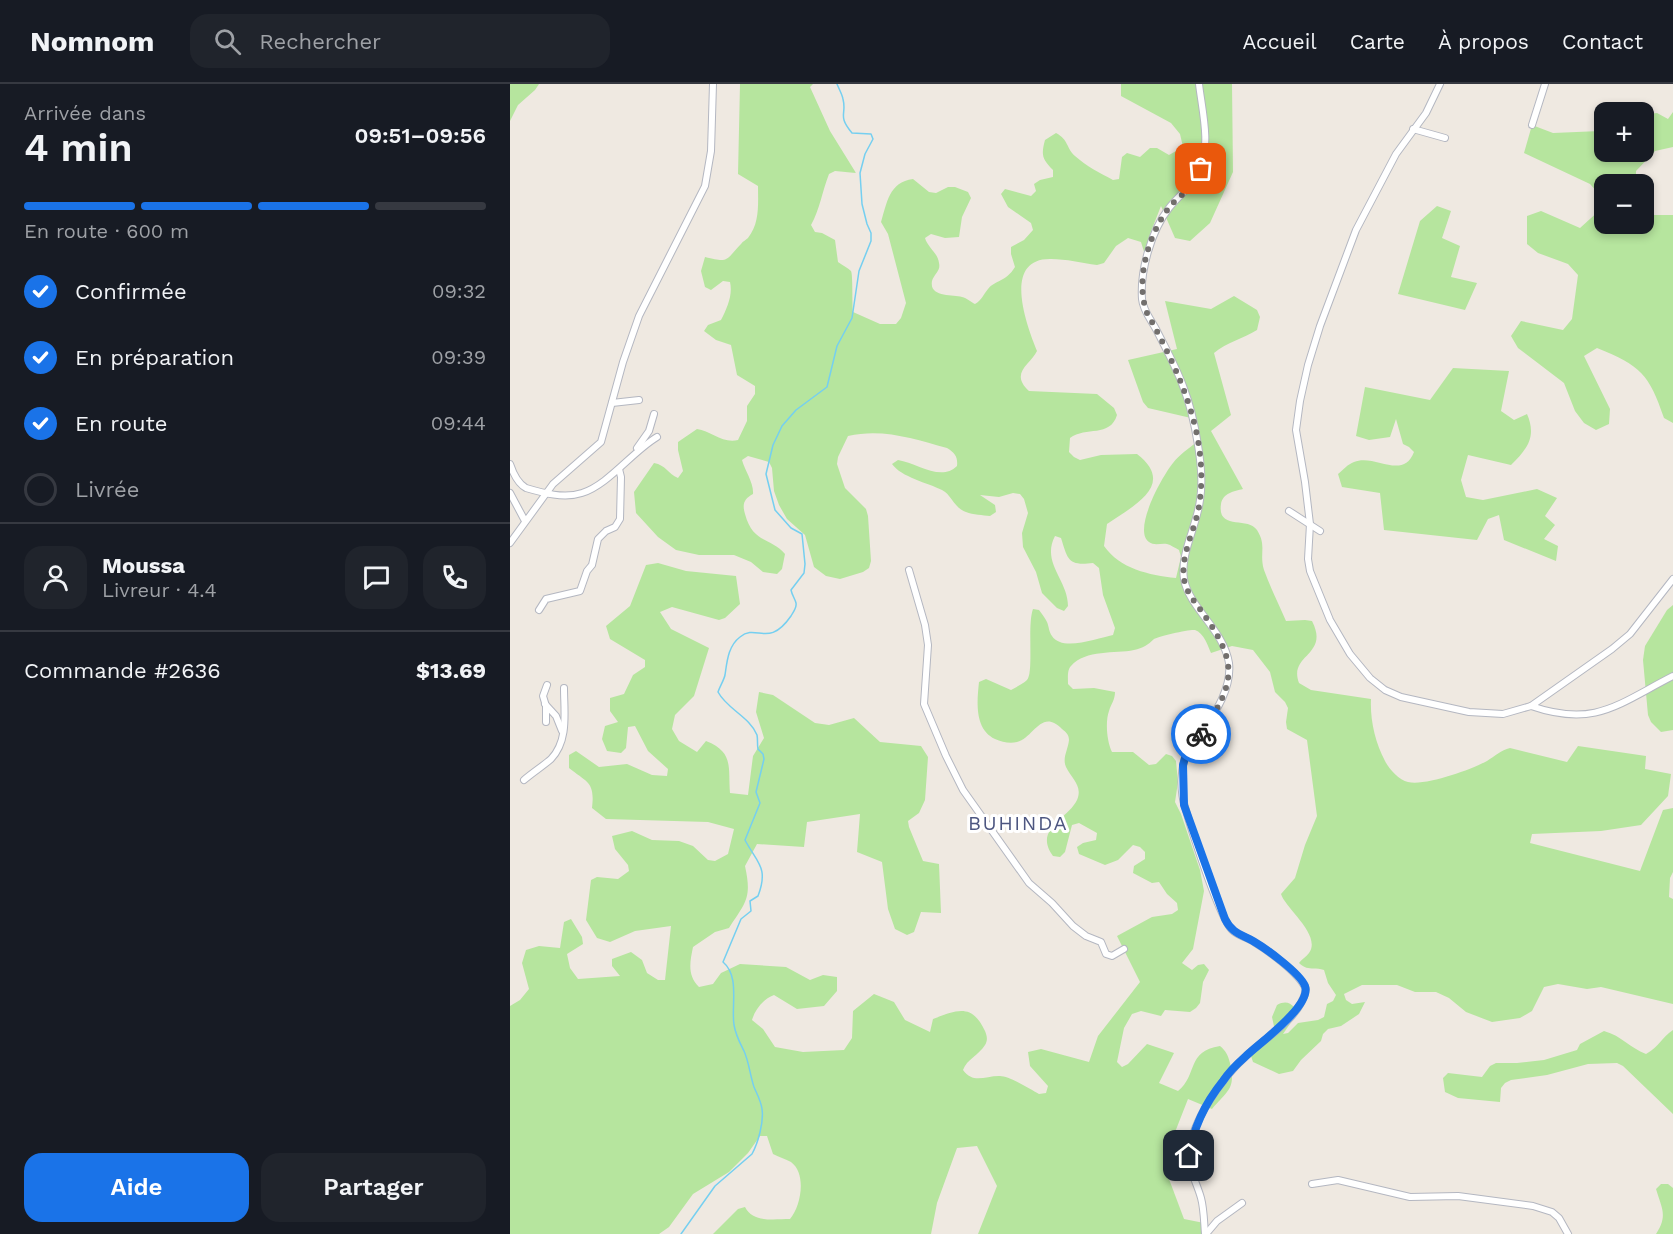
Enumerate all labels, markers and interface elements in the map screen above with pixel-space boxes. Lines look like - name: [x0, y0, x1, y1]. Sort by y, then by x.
- search box: [190, 14, 610, 68]
- text: Nomnom: [30, 25, 154, 58]
- icon: search: [211, 25, 244, 58]
- text: Rechercher: [259, 29, 381, 54]
- text: Accueil: [1242, 29, 1317, 54]
- text: Carte: [1350, 29, 1405, 54]
- text: À propos: [1438, 29, 1529, 54]
- text: Contact: [1562, 29, 1643, 54]
- text: Arrivée dans: [24, 101, 146, 125]
- map controls: [1594, 102, 1654, 234]
- button: +: [1594, 102, 1654, 162]
- text: 09:51–09:56: [354, 123, 486, 148]
- text: 4 min: [24, 125, 133, 170]
- pin: [1175, 143, 1226, 194]
- icon: bag: [1184, 152, 1217, 185]
- button: −: [1594, 174, 1654, 234]
- text: En route · 600 m: [24, 219, 189, 243]
- icon: check: [24, 275, 57, 308]
- text: Confirmée: [75, 279, 187, 304]
- text: 09:32: [432, 279, 486, 303]
- icon: check: [24, 341, 57, 374]
- text: En préparation: [75, 345, 234, 370]
- text: 09:39: [431, 345, 486, 369]
- icon: check: [24, 407, 57, 440]
- text: En route: [75, 411, 167, 436]
- text: 09:44: [431, 411, 486, 435]
- text: Livrée: [75, 477, 139, 502]
- button: person: [24, 546, 87, 609]
- button: chat: [345, 546, 408, 609]
- button: phone: [423, 546, 486, 609]
- text: Moussa: [102, 553, 185, 578]
- text: Livreur · 4.4: [102, 578, 217, 602]
- text: Commande #2636: [24, 658, 221, 683]
- text: $13.69: [416, 658, 486, 683]
- courier: [1171, 704, 1231, 764]
- icon: bike: [1185, 718, 1218, 751]
- district label: BUHINDA: [968, 811, 1068, 835]
- pin: [1163, 1130, 1214, 1181]
- icon: home: [1172, 1139, 1205, 1172]
- button: Aide: [24, 1153, 249, 1222]
- button: Partager: [261, 1153, 486, 1222]

